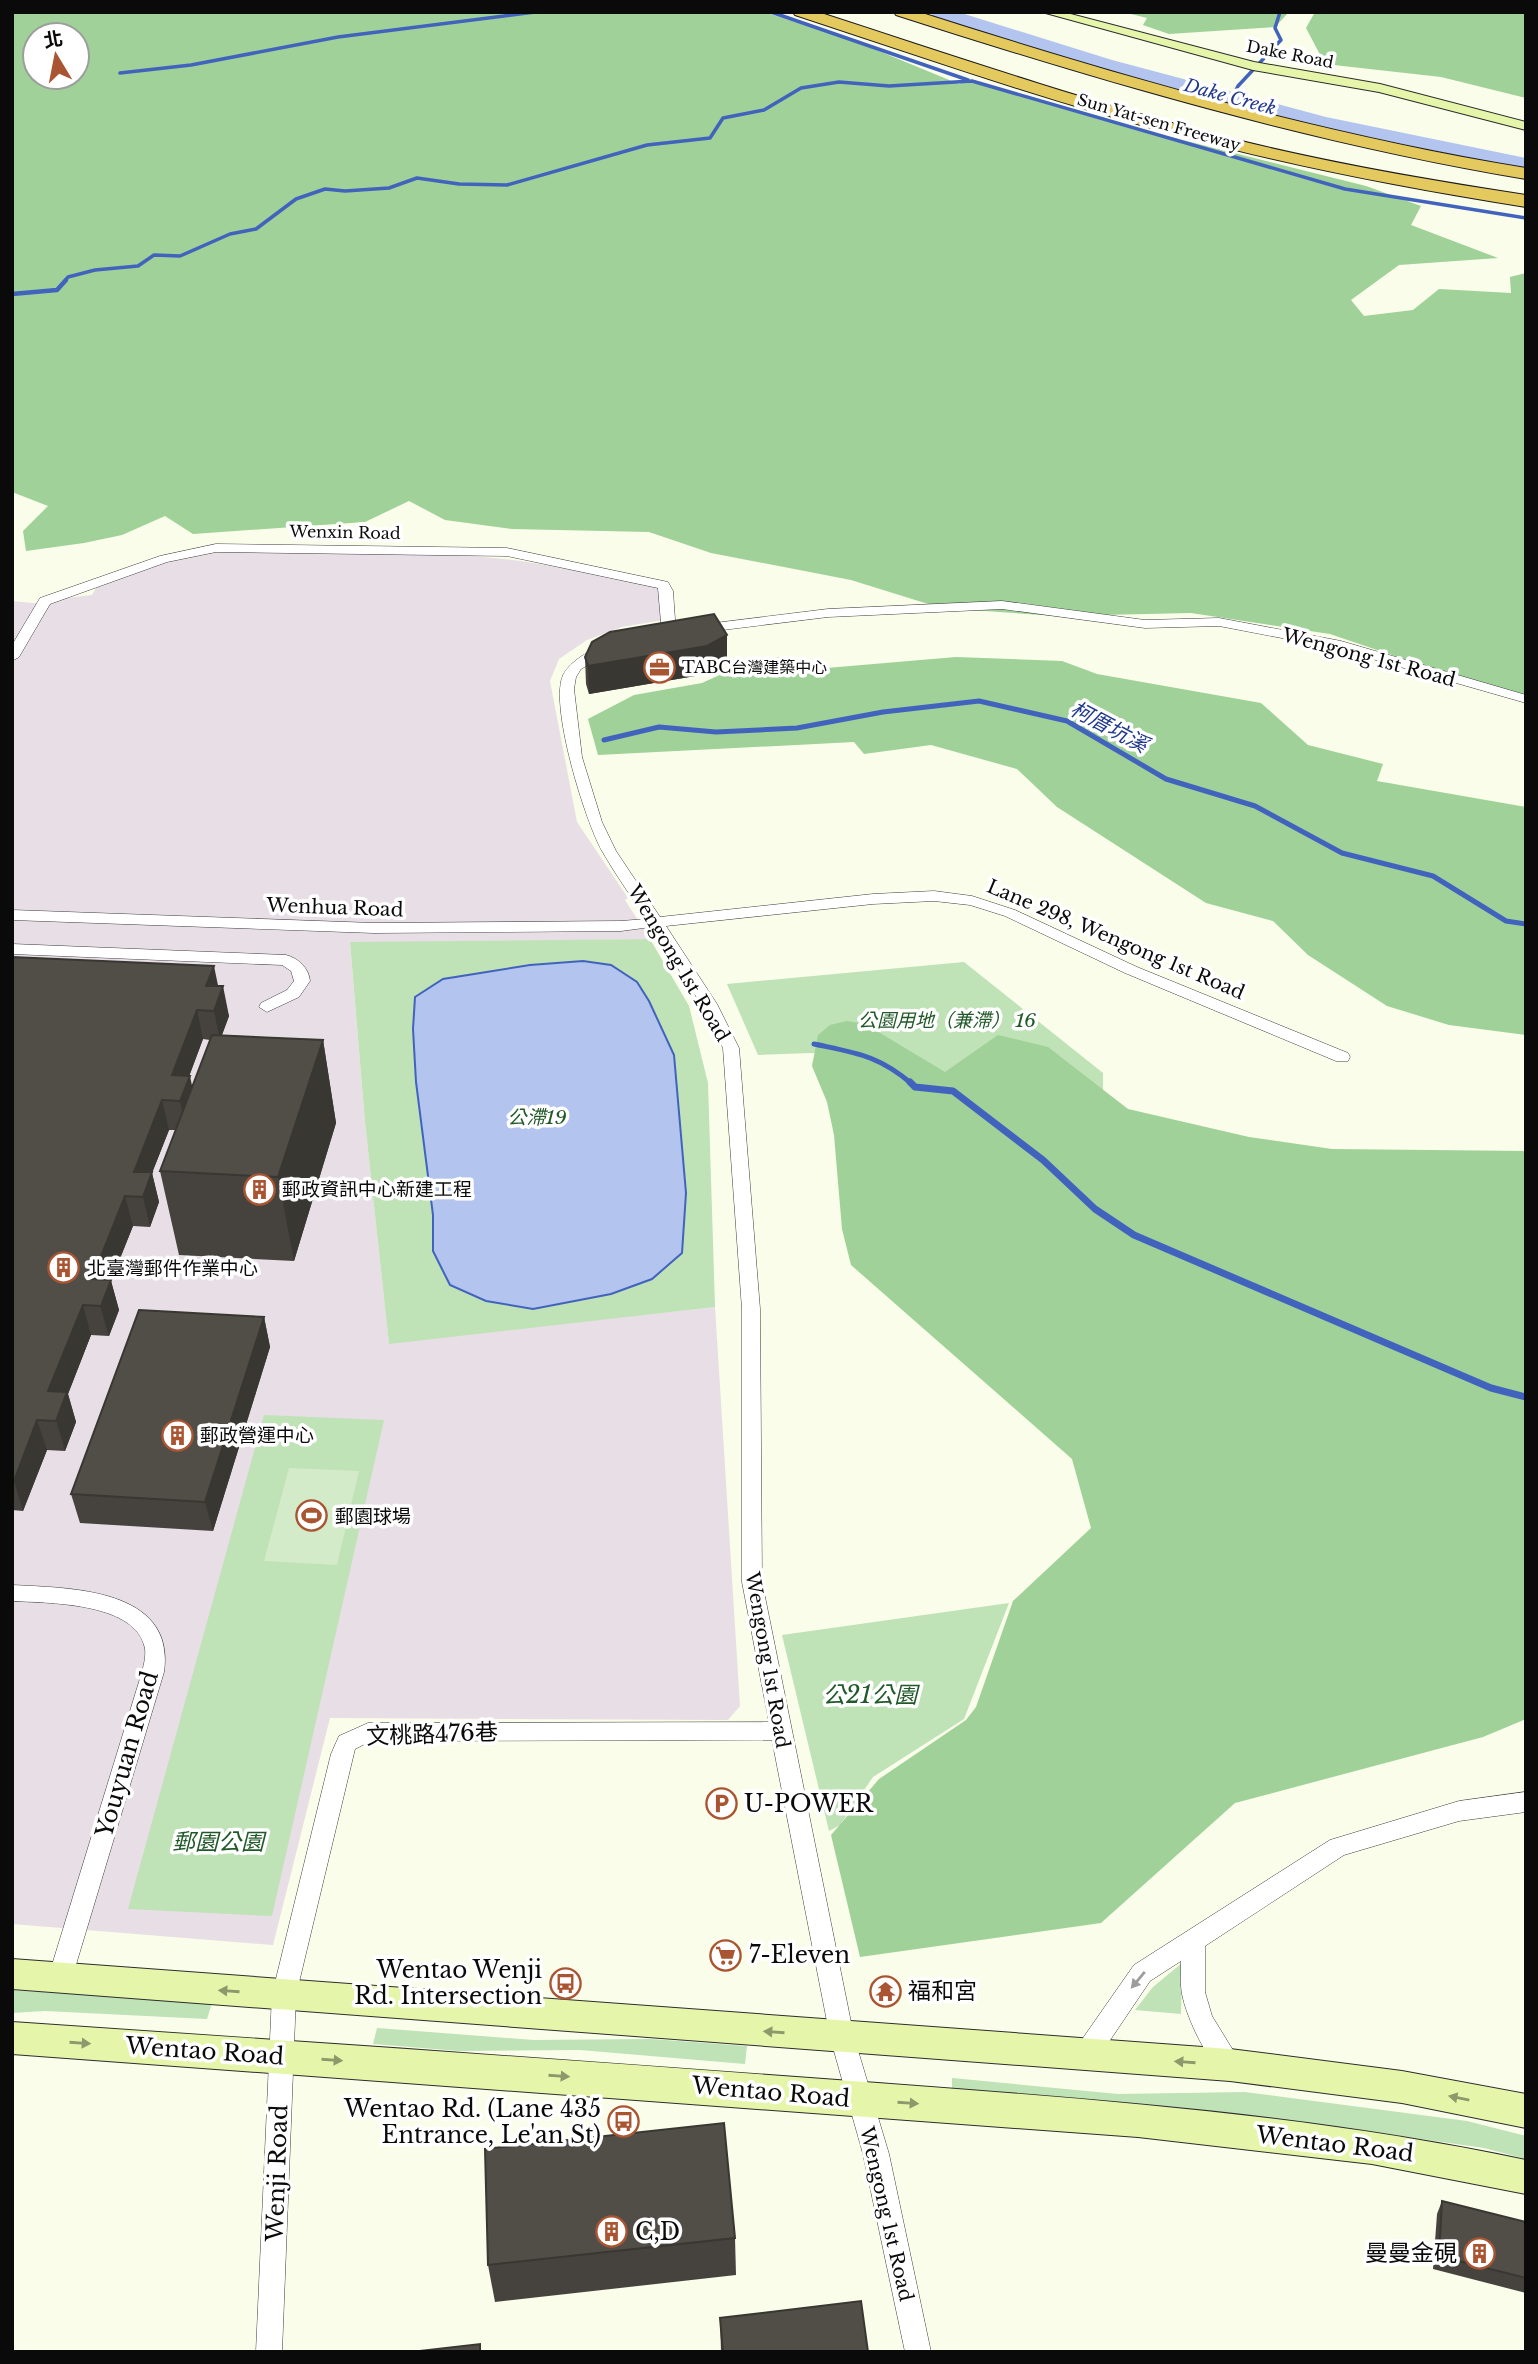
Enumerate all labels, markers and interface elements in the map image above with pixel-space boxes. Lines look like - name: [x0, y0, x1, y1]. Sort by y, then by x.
- north arrow: [21, 21, 91, 91]
- text: 北: [42, 27, 64, 53]
- street label: Dake Road: [1245, 36, 1336, 72]
- water label: Dake Creek: [1181, 74, 1278, 120]
- street label: Sun Yat-sen Freeway: [1075, 89, 1244, 155]
- street label: Wenxin Road: [288, 521, 401, 543]
- street label: Wengong 1st Road: [1279, 623, 1458, 692]
- office icon: TABC台灣建築中心: [642, 650, 676, 684]
- place label: TABC台灣建築中心: [682, 657, 827, 677]
- water label: 柯厝坑溪: [1066, 696, 1155, 760]
- street label: Lane 298, Wengong 1st Road: [984, 875, 1248, 1004]
- street label: Wengong 1st Road: [622, 880, 735, 1046]
- street label: Wenhua Road: [265, 894, 404, 921]
- park label: 公園用地（兼滯） 16: [858, 1009, 1036, 1032]
- park label: 公滯19: [507, 1106, 567, 1129]
- building icon: 郵政資訊中心新建工程: [242, 1172, 276, 1206]
- place label: 郵政資訊中心新建工程: [282, 1178, 472, 1201]
- building icon: 北臺灣郵件作業中心: [47, 1251, 81, 1285]
- place label: 北臺灣郵件作業中心: [87, 1257, 258, 1280]
- building icon: 郵政營運中心: [160, 1418, 194, 1452]
- place label: 郵政營運中心: [200, 1424, 314, 1447]
- sports icon: 郵園球場: [295, 1499, 329, 1533]
- place label: 郵園球場: [335, 1505, 411, 1528]
- street label: Wengong 1st Road: [741, 1569, 794, 1750]
- street label: Youyuan Road: [90, 1668, 164, 1841]
- park label: 公21公園: [823, 1681, 920, 1709]
- street label: 文桃路476巷: [366, 1718, 498, 1750]
- parking icon: U-POWER: [704, 1787, 738, 1821]
- place label: U-POWER: [744, 1790, 874, 1818]
- park label: 郵園公園: [172, 1828, 267, 1856]
- supermarket icon: 7-Eleven: [709, 1938, 743, 1972]
- place label: 7-Eleven: [749, 1941, 850, 1969]
- place label: Wentao Wenji Rd. Intersection: [354, 1956, 542, 2010]
- bus stop icon: Wentao Wenji Rd. Intersection: [548, 1966, 582, 2000]
- one-way arrow: [1131, 1971, 1146, 1988]
- temple icon: 福和宮: [868, 1974, 902, 2008]
- place label: 福和宮: [908, 1977, 977, 2005]
- one-way arrow: [218, 1985, 240, 1996]
- one-way arrow: [763, 2026, 785, 2037]
- street label: Wentao Road: [124, 2031, 285, 2070]
- one-way arrow: [70, 2038, 92, 2049]
- one-way arrow: [321, 2055, 343, 2066]
- one-way arrow: [1174, 2056, 1196, 2067]
- one-way arrow: [548, 2071, 570, 2082]
- street label: Wentao Road: [690, 2071, 851, 2113]
- one-way arrow: [1448, 2092, 1470, 2103]
- place label: Wentao Rd. (Lane 435 Entrance, Le'an St): [343, 2095, 601, 2149]
- one-way arrow: [897, 2098, 919, 2109]
- street label: Wenji Road: [261, 2104, 293, 2243]
- bus stop icon: Wentao Rd. (Lane 435 Entrance, Le'an St): [607, 2105, 641, 2139]
- street label: Wentao Road: [1254, 2120, 1415, 2168]
- street label: Wengong 1st Road: [855, 2124, 918, 2304]
- building icon: C,D: [595, 2215, 629, 2249]
- place label: C,D: [635, 2218, 680, 2246]
- building icon: 曼曼金硯: [1463, 2236, 1497, 2270]
- place label: 曼曼金硯: [1365, 2239, 1457, 2267]

